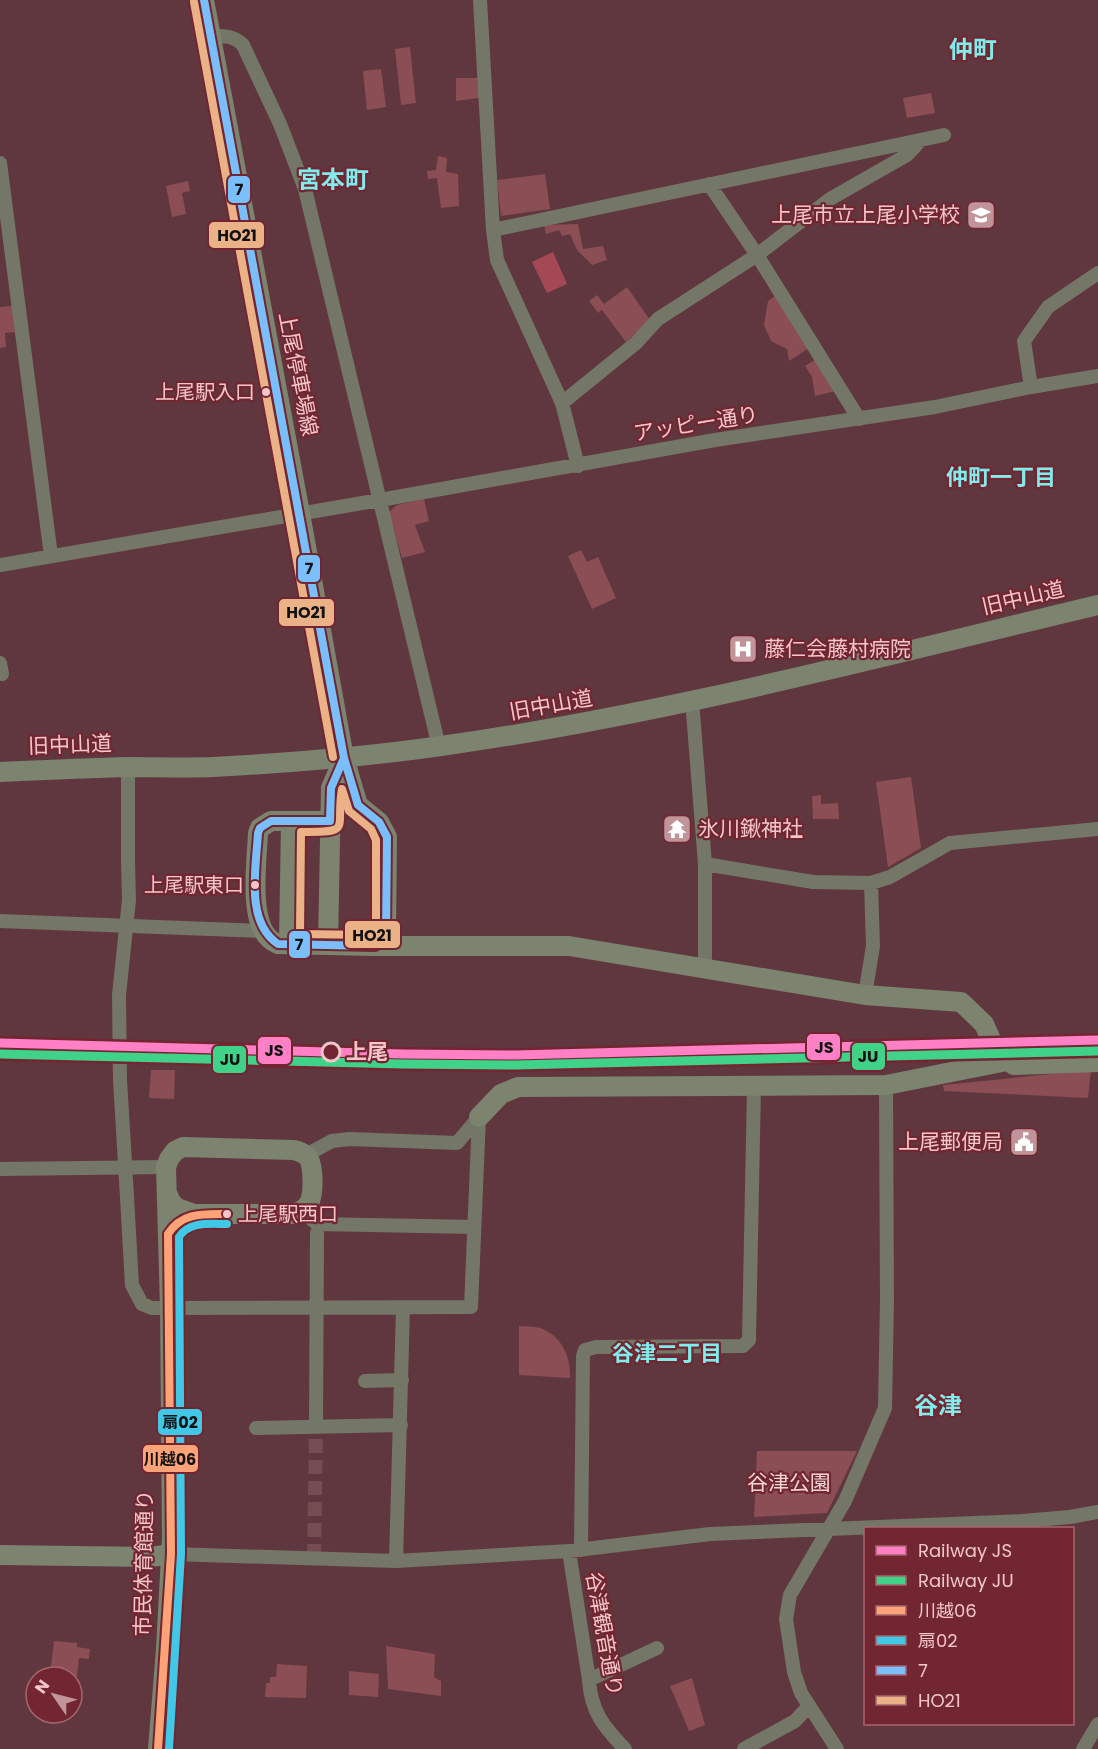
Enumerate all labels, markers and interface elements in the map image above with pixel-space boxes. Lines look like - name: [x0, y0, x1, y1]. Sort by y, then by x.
- district label: 仲町: [949, 33, 997, 66]
- district label: 宮本町: [297, 163, 369, 196]
- line badge: 7: [227, 175, 251, 204]
- text: 7: [235, 178, 244, 201]
- school or university icon: 上尾市立上尾小学校: [965, 199, 997, 231]
- place label: 上尾市立上尾小学校: [771, 200, 960, 229]
- line badge: HO21: [208, 221, 265, 249]
- text: HO21: [217, 224, 257, 247]
- street label: 上尾停車場線: [272, 309, 325, 439]
- place label: 上尾駅入口: [155, 378, 255, 406]
- marker: 上尾駅入口: [260, 386, 272, 398]
- street label: アッピー通り: [631, 399, 760, 448]
- district label: 仲町一丁目: [946, 462, 1056, 493]
- line badge: 7: [297, 554, 321, 583]
- text: 7: [305, 557, 314, 580]
- street label: 旧中山道: [979, 574, 1067, 621]
- line badge: HO21: [278, 598, 335, 627]
- text: HO21: [286, 601, 326, 624]
- hospital icon: 藤仁会藤村病院: [727, 633, 759, 665]
- place label: 藤仁会藤村病院: [764, 634, 911, 663]
- street label: 旧中山道: [507, 683, 595, 726]
- street label: 旧中山道: [28, 729, 112, 760]
- temple icon: 氷川鍬神社: [661, 813, 693, 845]
- place label: 氷川鍬神社: [698, 814, 803, 843]
- place label: 上尾駅東口: [144, 871, 244, 899]
- marker: 上尾駅東口: [249, 879, 261, 891]
- line badge: HO21: [344, 920, 401, 949]
- text: HO21: [352, 924, 392, 947]
- line badge: 7: [288, 930, 311, 959]
- text: 7: [295, 933, 304, 956]
- line badge: JS: [806, 1033, 841, 1061]
- line badge: JS: [257, 1036, 292, 1065]
- text: JS: [814, 1036, 834, 1059]
- place label: 上尾: [346, 1037, 388, 1066]
- text: JS: [264, 1039, 284, 1062]
- marker: 上尾: [321, 1042, 341, 1062]
- line badge: JU: [851, 1042, 886, 1071]
- line badge: JU: [212, 1045, 247, 1074]
- text: JU: [858, 1045, 878, 1068]
- text: JU: [220, 1048, 240, 1071]
- public building icon: 上尾郵便局: [1008, 1126, 1040, 1158]
- place label: 上尾郵便局: [898, 1127, 1003, 1156]
- place label: 上尾駅西口: [238, 1200, 338, 1228]
- marker: 上尾駅西口: [221, 1208, 233, 1220]
- district label: 谷津二丁目: [612, 1338, 722, 1369]
- district label: 谷津: [914, 1389, 962, 1422]
- line badge: 扇02: [157, 1408, 203, 1436]
- text: 扇02: [162, 1411, 198, 1434]
- line badge: 川越06: [142, 1444, 199, 1473]
- text: 川越06: [144, 1448, 196, 1471]
- park label: 谷津公園: [747, 1468, 831, 1497]
- street label: 市民体育館通り: [128, 1489, 159, 1637]
- legend: [864, 1527, 1074, 1725]
- text: Railway JS: [918, 1538, 1012, 1563]
- text: Railway JU: [918, 1568, 1014, 1593]
- street label: 谷津観音通り: [579, 1569, 630, 1698]
- text: 川越06: [918, 1598, 977, 1623]
- text: 扇02: [918, 1628, 958, 1653]
- text: 7: [918, 1658, 928, 1683]
- north arrow: [24, 1665, 84, 1725]
- text: N: [29, 1675, 55, 1698]
- text: HO21: [918, 1688, 961, 1713]

